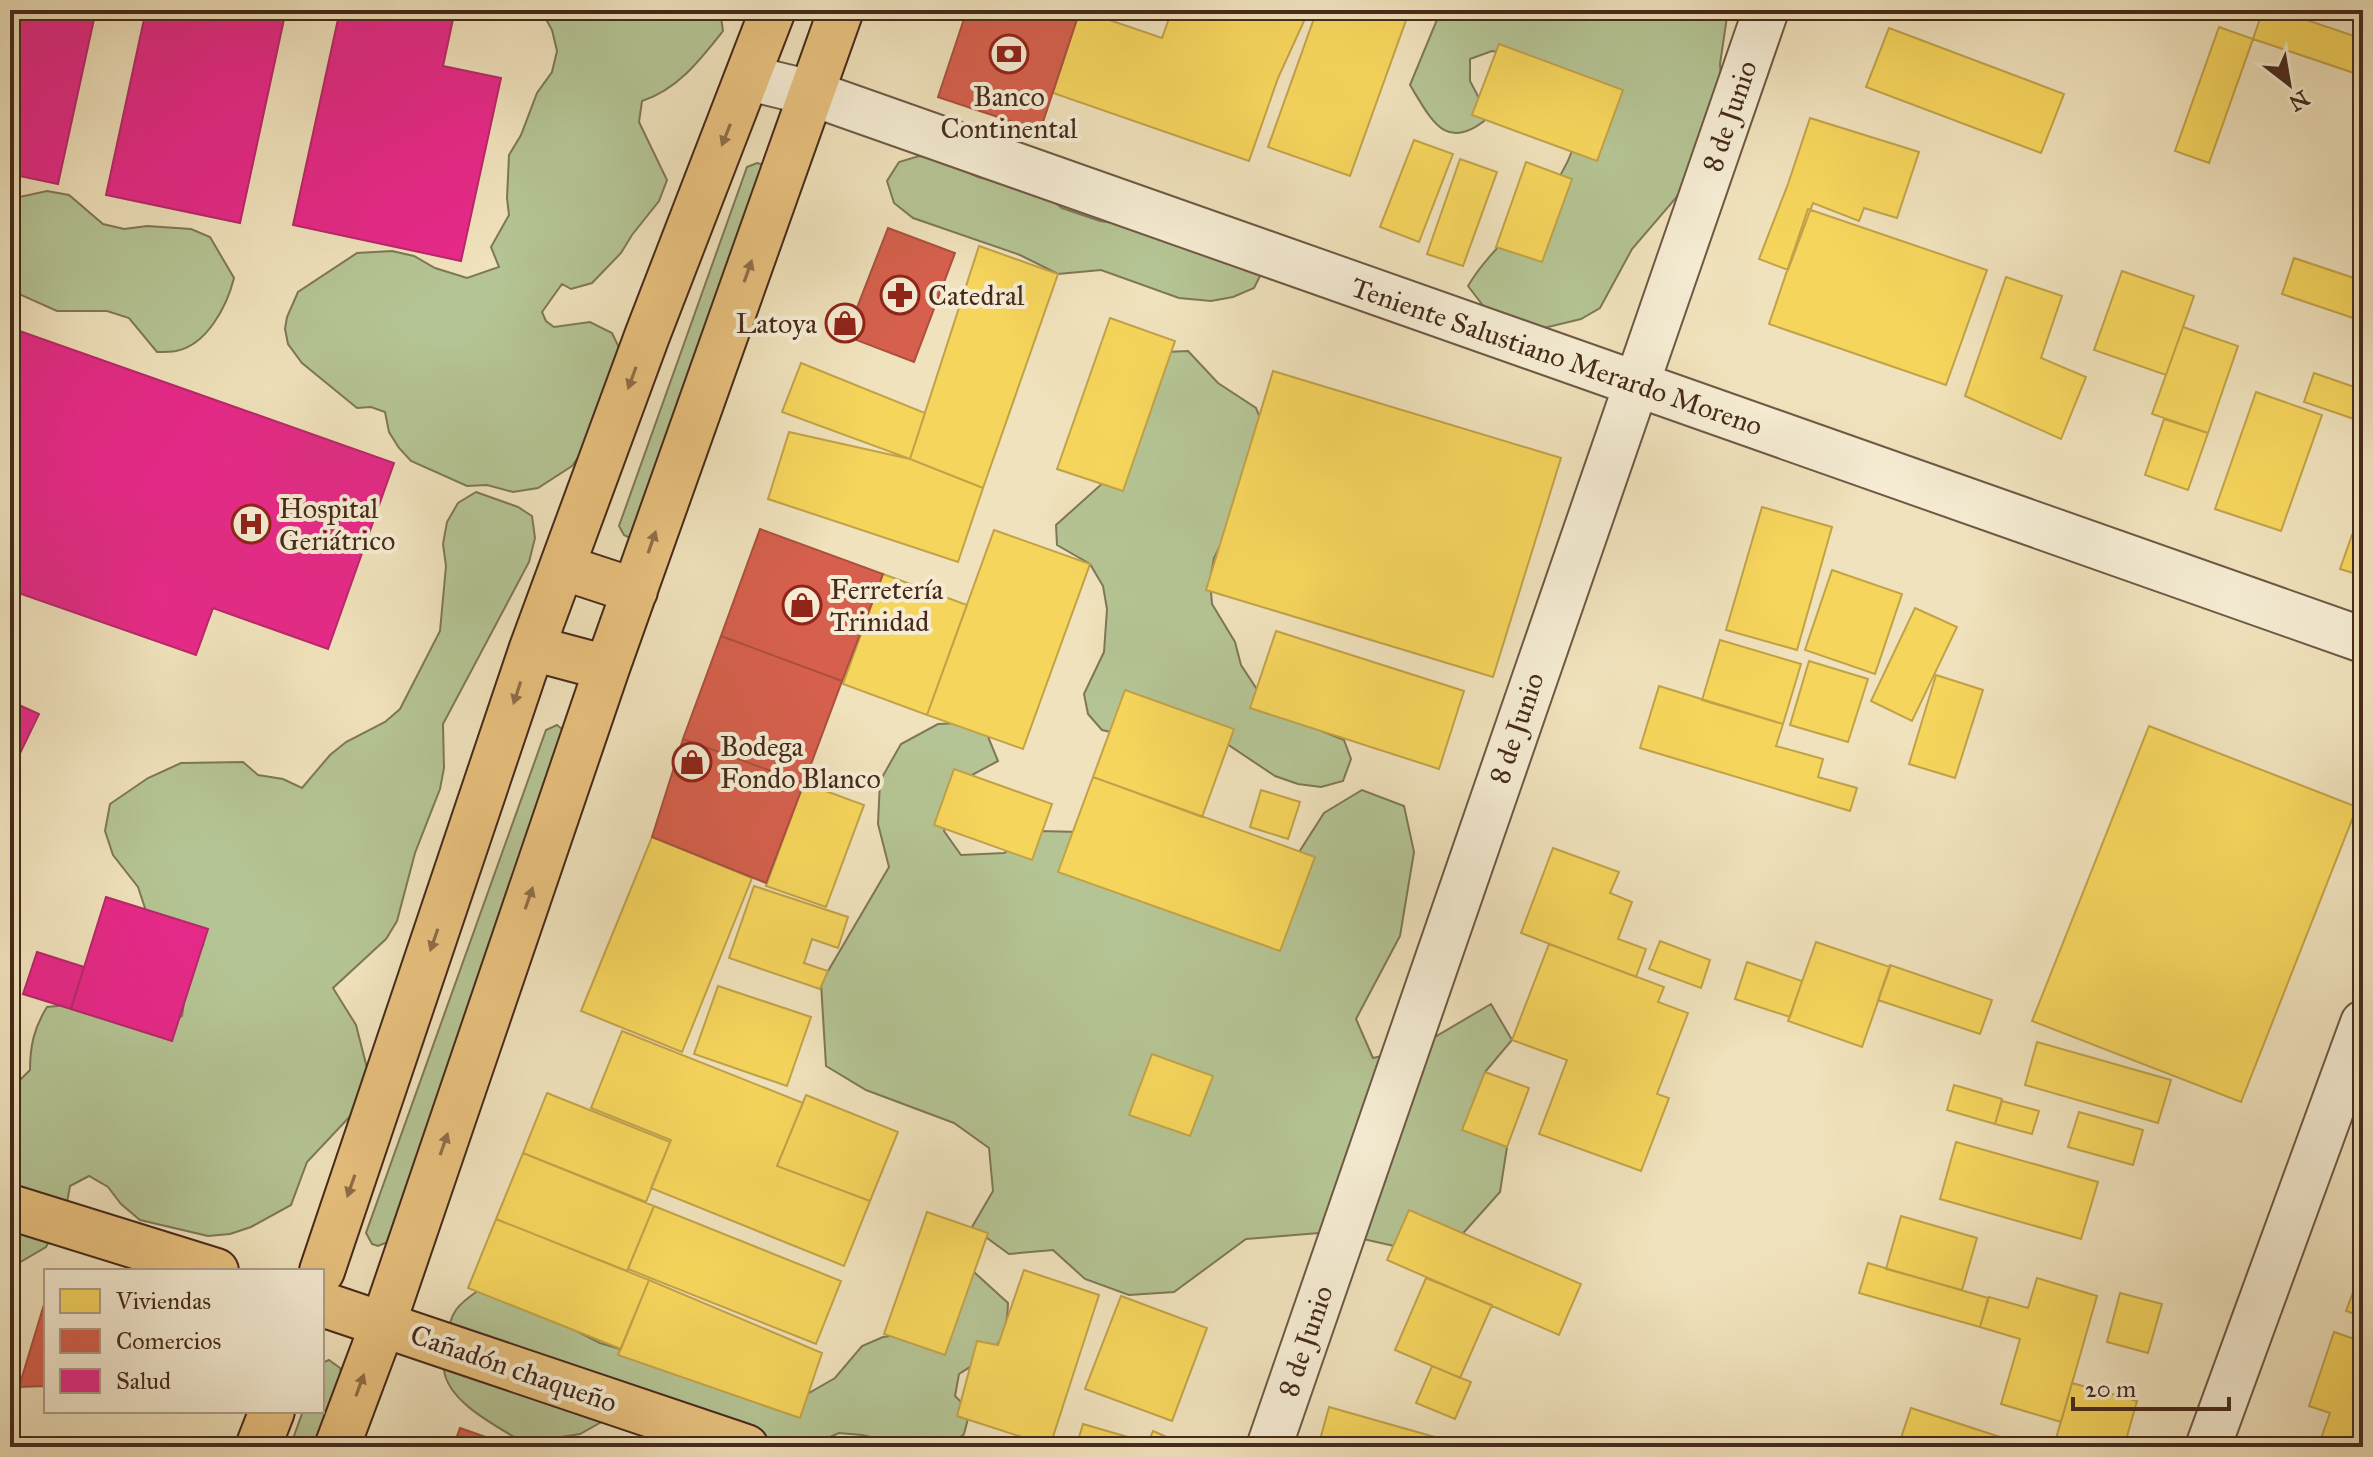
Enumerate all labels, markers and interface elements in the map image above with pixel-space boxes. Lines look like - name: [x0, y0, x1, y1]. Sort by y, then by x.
- bank icon: Banco Continental: [988, 33, 1030, 75]
- north arrow: [2249, 44, 2329, 124]
- street label: 8 de Junio: [1694, 56, 1765, 176]
- place label: Banco Continental: [940, 79, 1078, 146]
- text: N: [2284, 84, 2314, 117]
- one-way arrow: [719, 123, 732, 147]
- one-way arrow: [742, 258, 755, 282]
- street label: Teniente Salustiano Merardo Moreno: [1347, 270, 1767, 443]
- pharmacy icon: Catedral: [879, 274, 921, 316]
- place label: Catedral: [928, 278, 1025, 313]
- shop icon: Latoya: [824, 302, 866, 344]
- place label: Latoya: [736, 306, 817, 341]
- one-way arrow: [625, 366, 638, 390]
- place label: Hospital Geriátrico: [279, 491, 395, 558]
- hospital icon: Hospital Geriátrico: [230, 503, 272, 545]
- one-way arrow: [647, 530, 659, 554]
- place label: Ferretería Trinidad: [830, 572, 944, 639]
- shop icon: Ferretería Trinidad: [781, 584, 823, 626]
- street label: 8 de Junio: [1481, 668, 1552, 788]
- one-way arrow: [510, 682, 522, 706]
- place label: Bodega Fondo Blanco: [720, 729, 881, 796]
- shop icon: Bodega Fondo Blanco: [671, 741, 713, 783]
- one-way arrow: [523, 886, 535, 910]
- one-way arrow: [427, 928, 439, 952]
- one-way arrow: [439, 1132, 451, 1156]
- one-way arrow: [344, 1174, 356, 1198]
- legend: [44, 1269, 324, 1413]
- street label: 8 de Junio: [1270, 1281, 1341, 1401]
- text: Viviendas: [115, 1286, 211, 1316]
- street label: Cañadón chaqueño: [406, 1317, 622, 1420]
- text: Comercios: [116, 1326, 221, 1356]
- scale bar: [2073, 1361, 2229, 1411]
- text: Salud: [116, 1366, 171, 1396]
- one-way arrow: [354, 1373, 367, 1397]
- text: 20 m: [2085, 1374, 2136, 1404]

